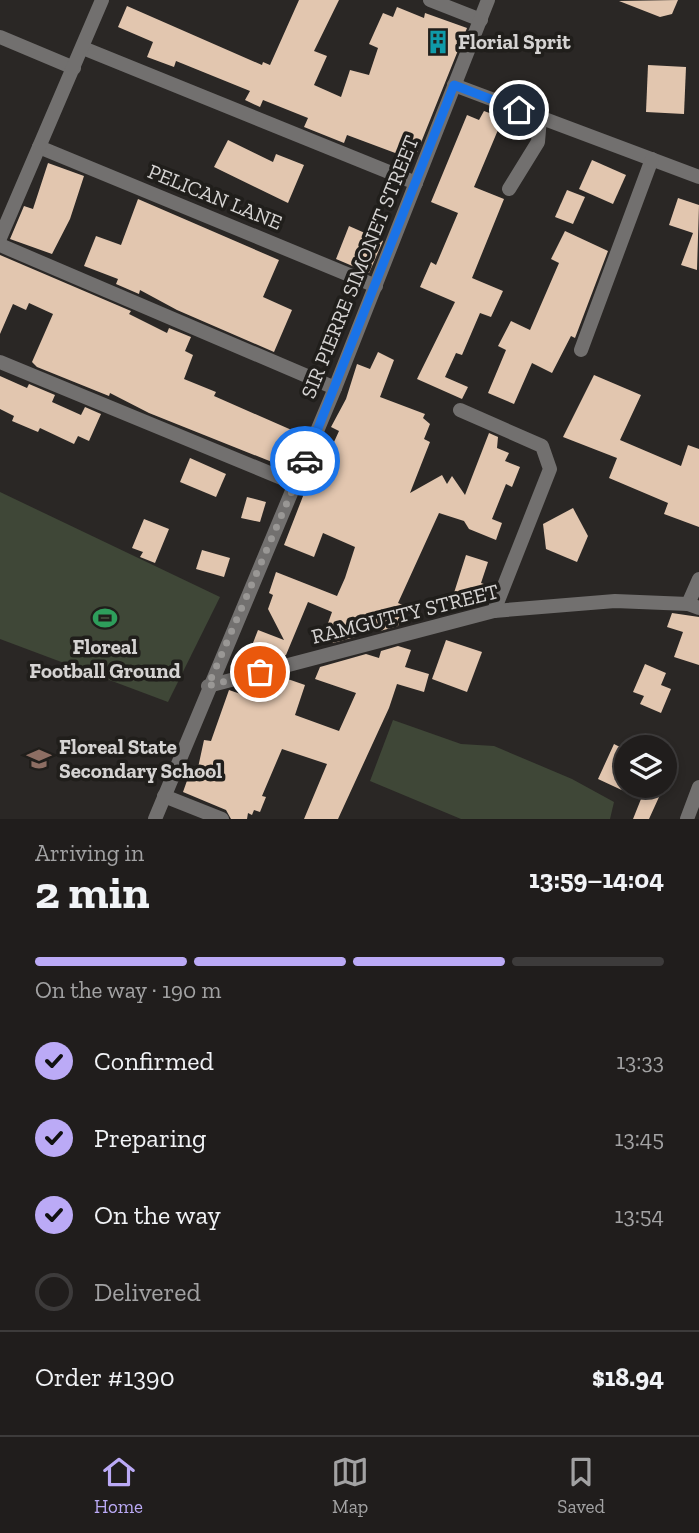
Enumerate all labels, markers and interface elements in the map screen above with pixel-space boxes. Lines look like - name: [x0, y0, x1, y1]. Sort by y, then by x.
- building icon: Florial Sprit: [424, 28, 452, 56]
- place label: Florial Sprit: [458, 29, 571, 54]
- pin: [489, 80, 549, 140]
- icon: home: [500, 91, 538, 129]
- street label: SIR PIERRE SIMONET STREET: [295, 132, 424, 402]
- street label: PELICAN LANE: [144, 158, 286, 235]
- courier: [270, 426, 340, 496]
- icon: car: [286, 442, 324, 480]
- street label: RAMGUTTY STREET: [309, 578, 501, 649]
- sports icon: Floreal Football Ground: [91, 604, 119, 632]
- place label: Floreal Football Ground: [29, 634, 181, 683]
- pin: [230, 642, 290, 702]
- icon: bag: [241, 653, 279, 691]
- place label: Floreal State Secondary School: [59, 734, 222, 783]
- map controls: [614, 735, 677, 798]
- button: layers: [614, 735, 677, 798]
- school or university icon: Floreal State Secondary School: [25, 745, 53, 773]
- text: Arriving in: [35, 839, 144, 867]
- text: 13:59–14:04: [529, 863, 664, 895]
- text: 2 min: [35, 865, 150, 920]
- text: On the way · 190 m: [35, 976, 221, 1004]
- icon: check: [35, 1042, 73, 1080]
- text: Confirmed: [94, 1045, 214, 1077]
- text: 13:33: [616, 1047, 664, 1075]
- icon: check: [35, 1119, 73, 1157]
- text: Preparing: [94, 1122, 206, 1154]
- text: 13:45: [615, 1124, 664, 1152]
- icon: check: [35, 1196, 73, 1234]
- text: On the way: [94, 1199, 221, 1231]
- text: 13:54: [615, 1201, 664, 1229]
- text: Delivered: [94, 1276, 201, 1308]
- text: Order #1390: [35, 1361, 175, 1393]
- text: $18.94: [592, 1361, 664, 1393]
- tab: Home: [94, 1453, 143, 1518]
- tab: Map: [331, 1453, 369, 1518]
- tab: Saved: [557, 1453, 605, 1518]

